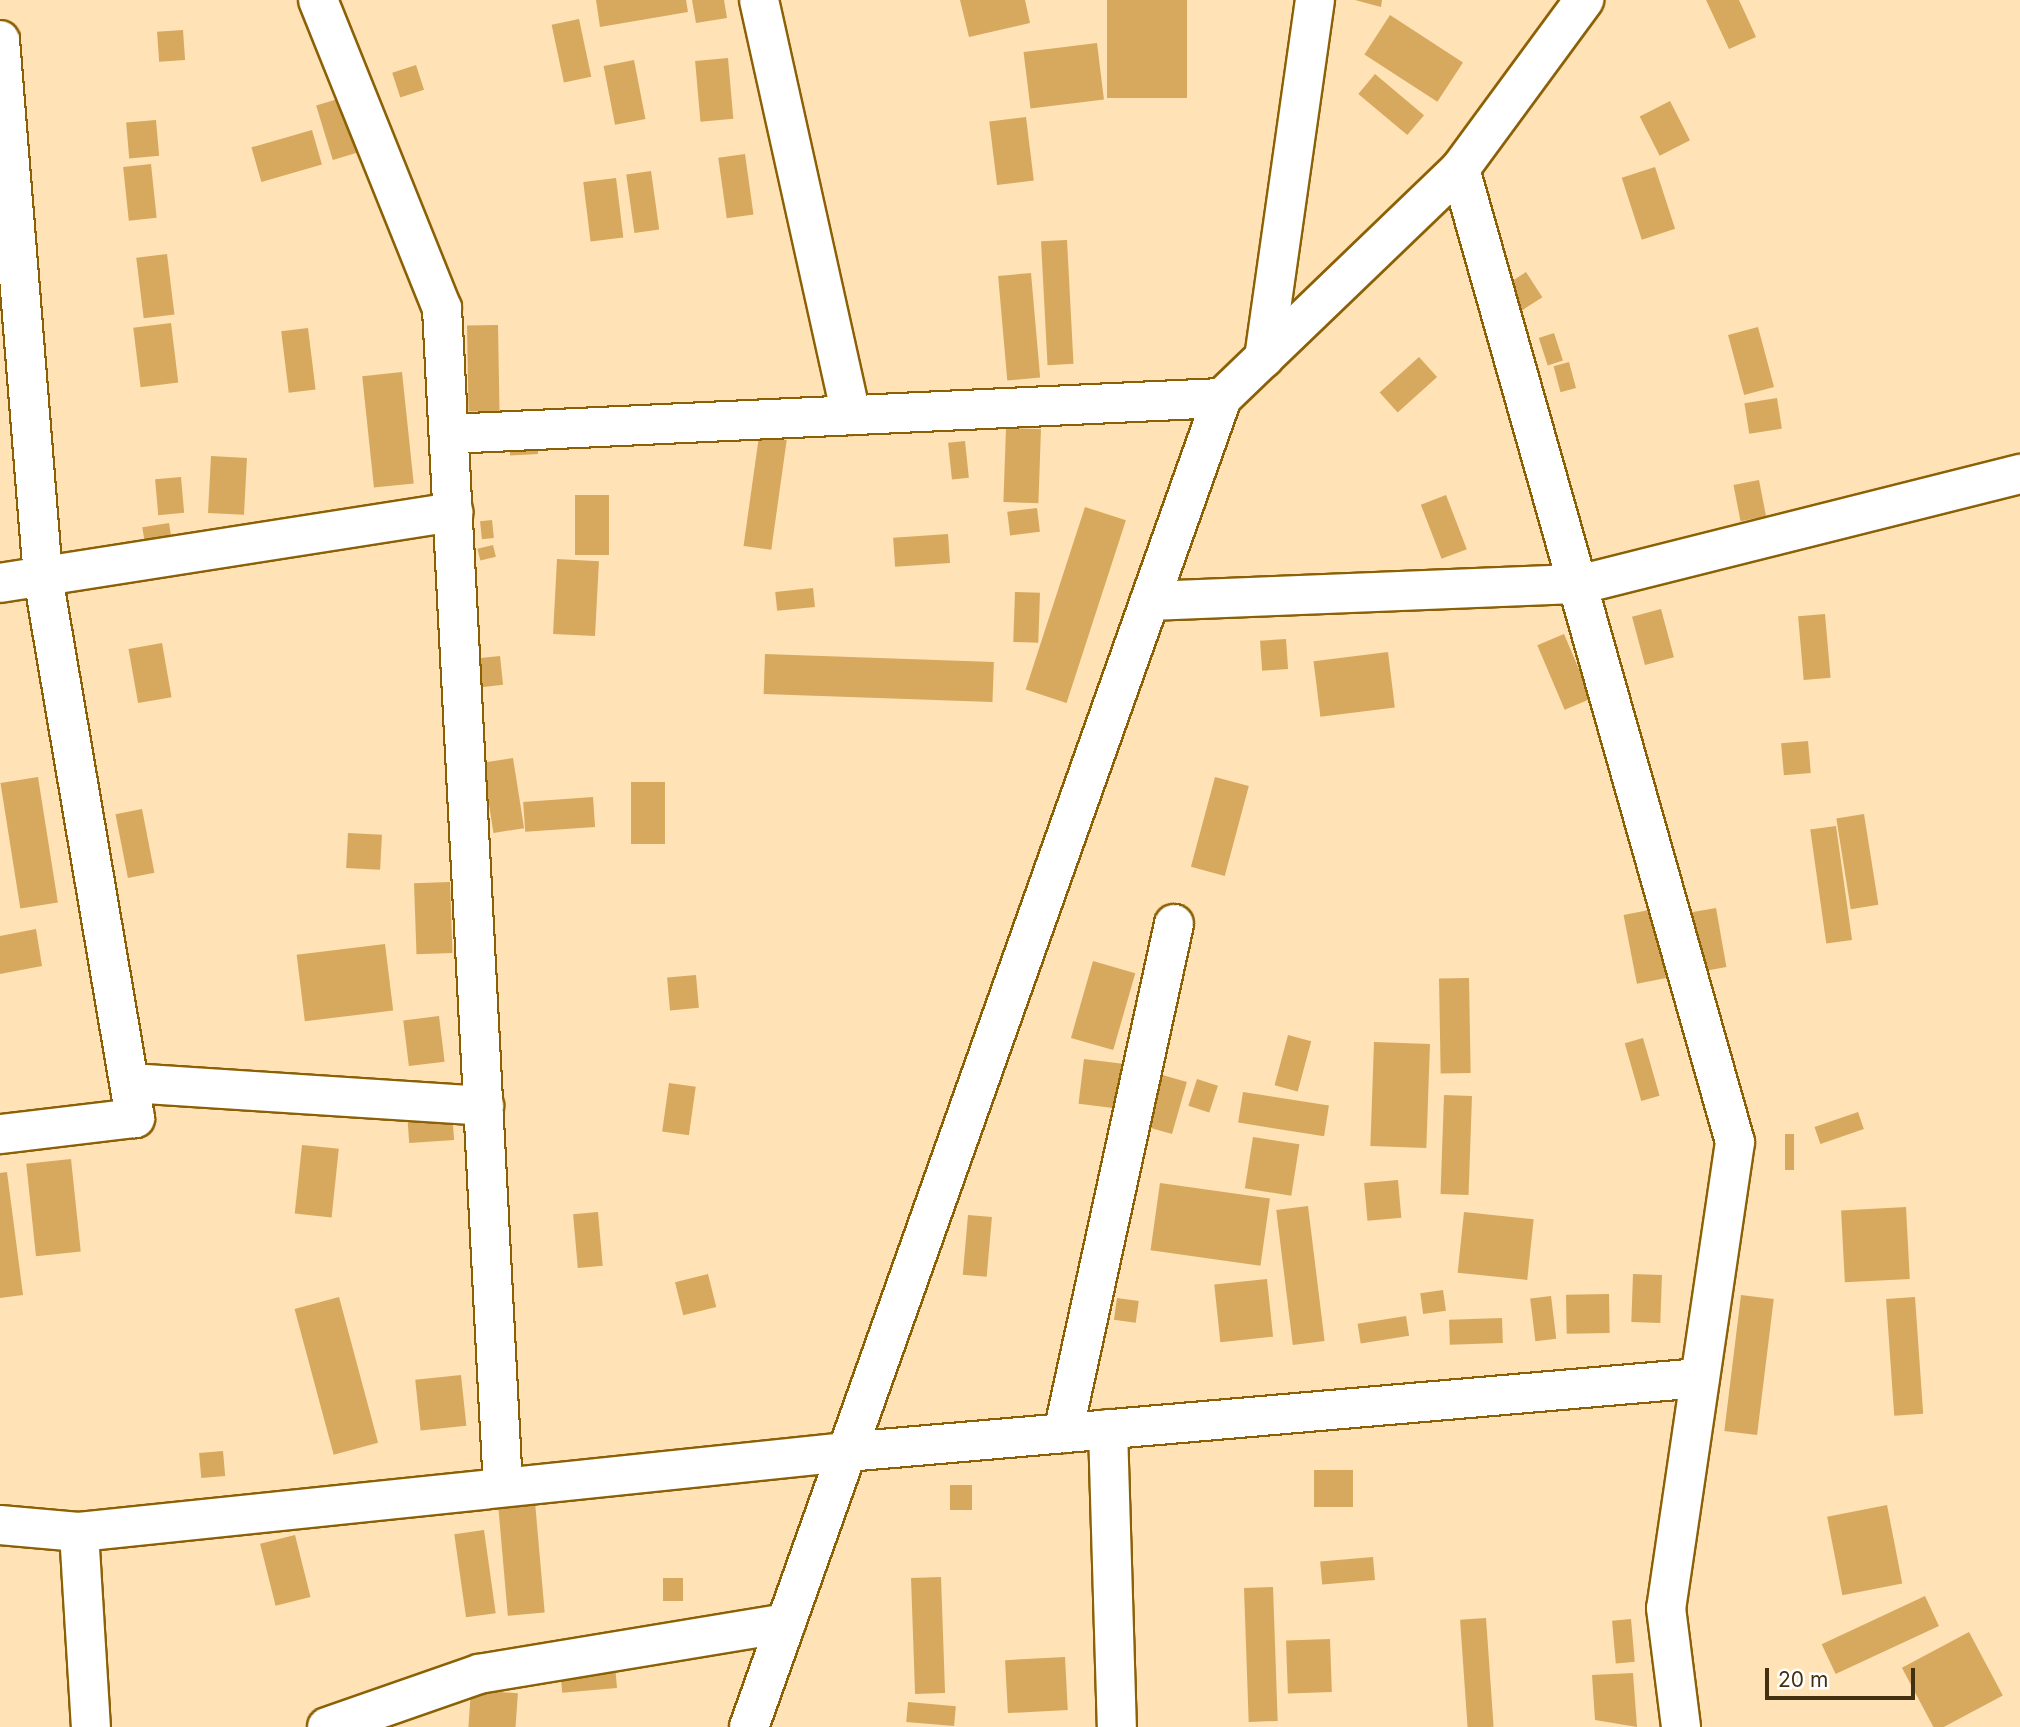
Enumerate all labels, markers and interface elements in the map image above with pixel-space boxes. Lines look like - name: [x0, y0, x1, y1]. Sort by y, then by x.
- scale bar: [1768, 1654, 1918, 1698]
- text: 20 m: [1778, 1667, 1828, 1692]

